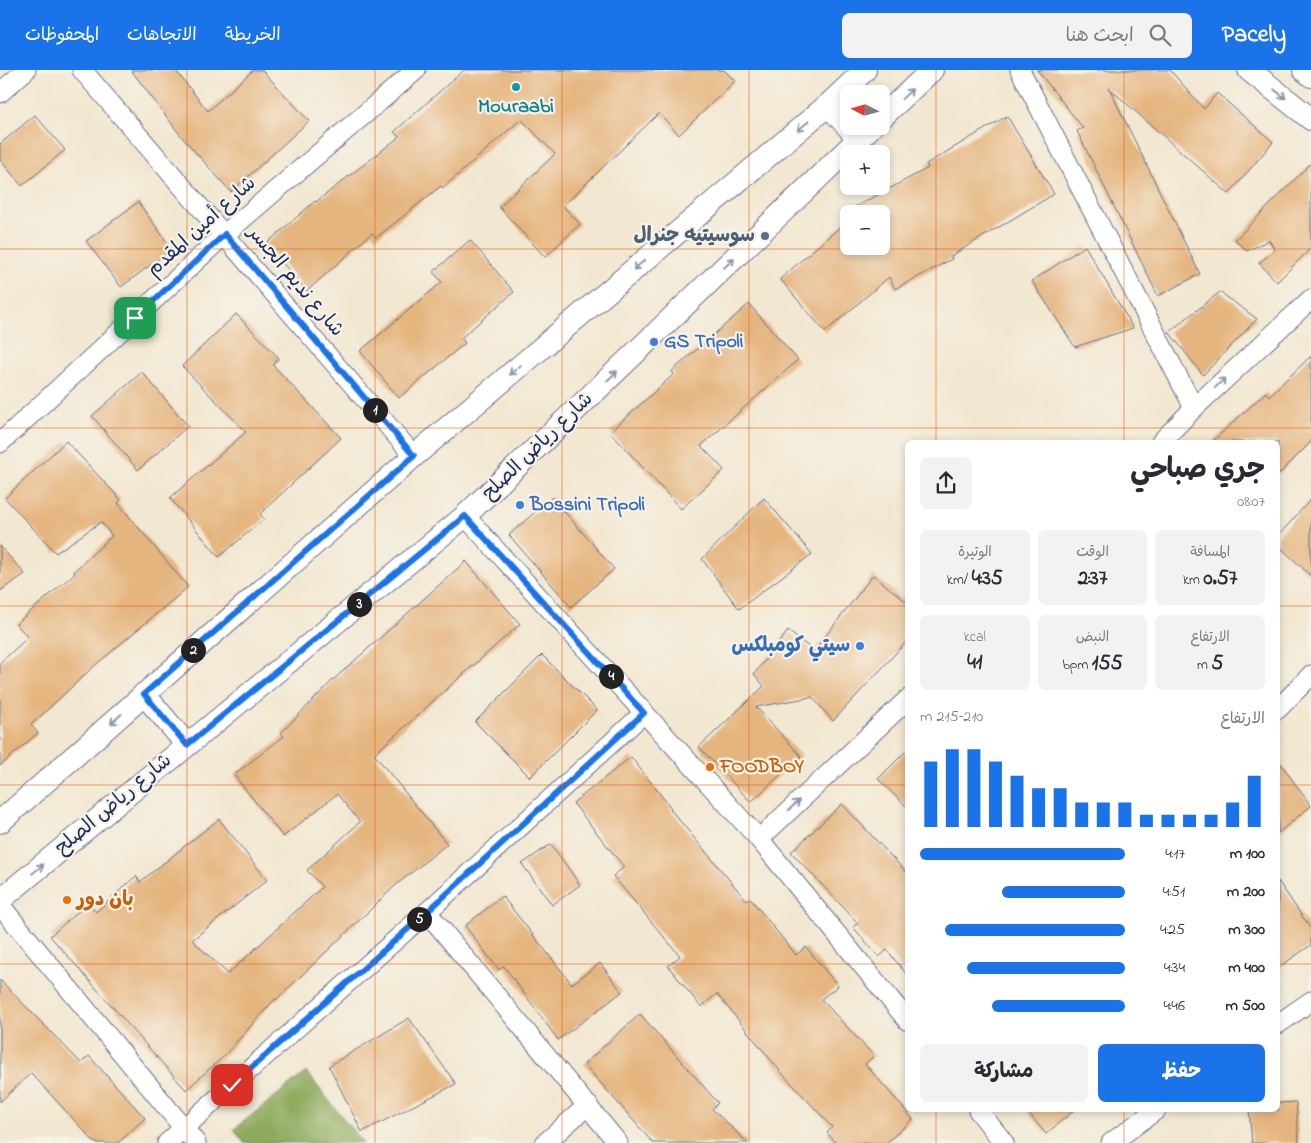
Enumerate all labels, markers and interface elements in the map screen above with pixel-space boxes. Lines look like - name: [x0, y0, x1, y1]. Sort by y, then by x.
- search box: [842, 13, 1192, 58]
- text: Pacely: [1222, 18, 1286, 53]
- icon: search: [1146, 21, 1174, 49]
- text: المحفوظات: [25, 23, 99, 49]
- text: الاتجاهات: [127, 23, 197, 49]
- text: الخريطة: [225, 23, 281, 49]
- text: ابحث هنا: [1066, 23, 1134, 50]
- marker: Mouraabi: [510, 81, 522, 93]
- north arrow: [840, 85, 890, 135]
- map controls: [840, 85, 890, 255]
- one-way arrow: [900, 88, 913, 100]
- one-way arrow: [1273, 89, 1286, 100]
- place label: Mouraabi: [478, 93, 554, 122]
- one-way arrow: [796, 120, 809, 132]
- button: +: [840, 145, 890, 195]
- street label: شارع أمين المقدم: [141, 170, 263, 284]
- button: −: [840, 205, 890, 255]
- street label: شارع نديم الجسر: [239, 219, 350, 344]
- place label: سوسيتيه جنرال: [633, 222, 755, 251]
- marker: سوسيتيه جنرال: [759, 230, 771, 242]
- one-way arrow: [723, 257, 736, 269]
- one-way arrow: [632, 259, 645, 271]
- pin: [114, 297, 156, 339]
- icon: arrive: [121, 304, 149, 332]
- place label: GS Tripoli: [664, 328, 744, 357]
- marker: GS Tripoli: [648, 336, 660, 348]
- one-way arrow: [509, 365, 522, 376]
- one-way arrow: [606, 370, 618, 382]
- one-way arrow: [1213, 377, 1226, 389]
- street label: شارع رياض الصلح: [476, 386, 600, 508]
- pin: 1: [362, 398, 388, 422]
- text: 1: [373, 400, 378, 421]
- text: جري صباحي: [1130, 450, 1265, 491]
- button: share: [920, 457, 972, 509]
- text: 08:07: [1237, 490, 1265, 514]
- place label: Bossini Tripoli: [529, 491, 646, 520]
- marker: Bossini Tripoli: [514, 499, 526, 511]
- text: الوتيرة: [958, 542, 992, 563]
- text: الوقت: [1076, 542, 1109, 563]
- text: المسافة: [1190, 542, 1230, 563]
- text: 4:35: [972, 564, 1003, 594]
- text: 2:37: [1078, 564, 1107, 594]
- text: 0.57: [1203, 564, 1237, 594]
- text: /km: [947, 570, 972, 591]
- text: km: [1183, 570, 1203, 591]
- pin: 3: [346, 592, 372, 616]
- text: 3: [357, 594, 362, 615]
- text: kcal: [964, 627, 986, 648]
- text: النبض: [1076, 627, 1109, 648]
- text: الارتفاع: [1191, 627, 1230, 648]
- place label: سيتي كومبلكس: [731, 632, 850, 662]
- pin: 2: [180, 638, 206, 662]
- text: 2: [190, 640, 197, 661]
- marker: سيتي كومبلكس: [854, 640, 866, 652]
- text: 41: [967, 648, 983, 678]
- text: 155: [1092, 649, 1123, 679]
- text: 5: [1211, 649, 1223, 679]
- text: bpm: [1062, 655, 1092, 676]
- text: m: [1197, 655, 1211, 676]
- pin: 4: [598, 664, 624, 688]
- text: 4: [609, 666, 614, 687]
- text: 210–215 m: [920, 705, 983, 729]
- text: الارتفاع: [1220, 707, 1265, 731]
- one-way arrow: [110, 714, 123, 725]
- street label: شارع رياض الصلح: [49, 747, 179, 863]
- place label: FOODBOY: [719, 753, 805, 782]
- marker: FOODBOY: [704, 761, 716, 773]
- one-way arrow: [788, 799, 800, 811]
- text: 4:17: [1165, 842, 1185, 866]
- text: 100 m: [1230, 842, 1265, 866]
- one-way arrow: [31, 863, 44, 875]
- text: 4:51: [1163, 880, 1185, 904]
- text: 200 m: [1227, 880, 1265, 904]
- place label: بان دور: [75, 886, 134, 915]
- marker: بان دور: [61, 894, 73, 906]
- pin: 5: [406, 906, 432, 932]
- text: 5: [415, 909, 424, 930]
- text: 4:25: [1160, 918, 1185, 942]
- text: 300 m: [1228, 918, 1265, 942]
- text: 4:34: [1164, 956, 1185, 980]
- text: 400 m: [1228, 956, 1265, 980]
- text: 4:46: [1163, 994, 1185, 1018]
- text: 500 m: [1226, 994, 1265, 1018]
- button: مشاركة: [920, 1044, 1088, 1102]
- button: حفظ: [1098, 1044, 1265, 1102]
- pin: [211, 1064, 253, 1106]
- icon: check: [218, 1071, 246, 1099]

